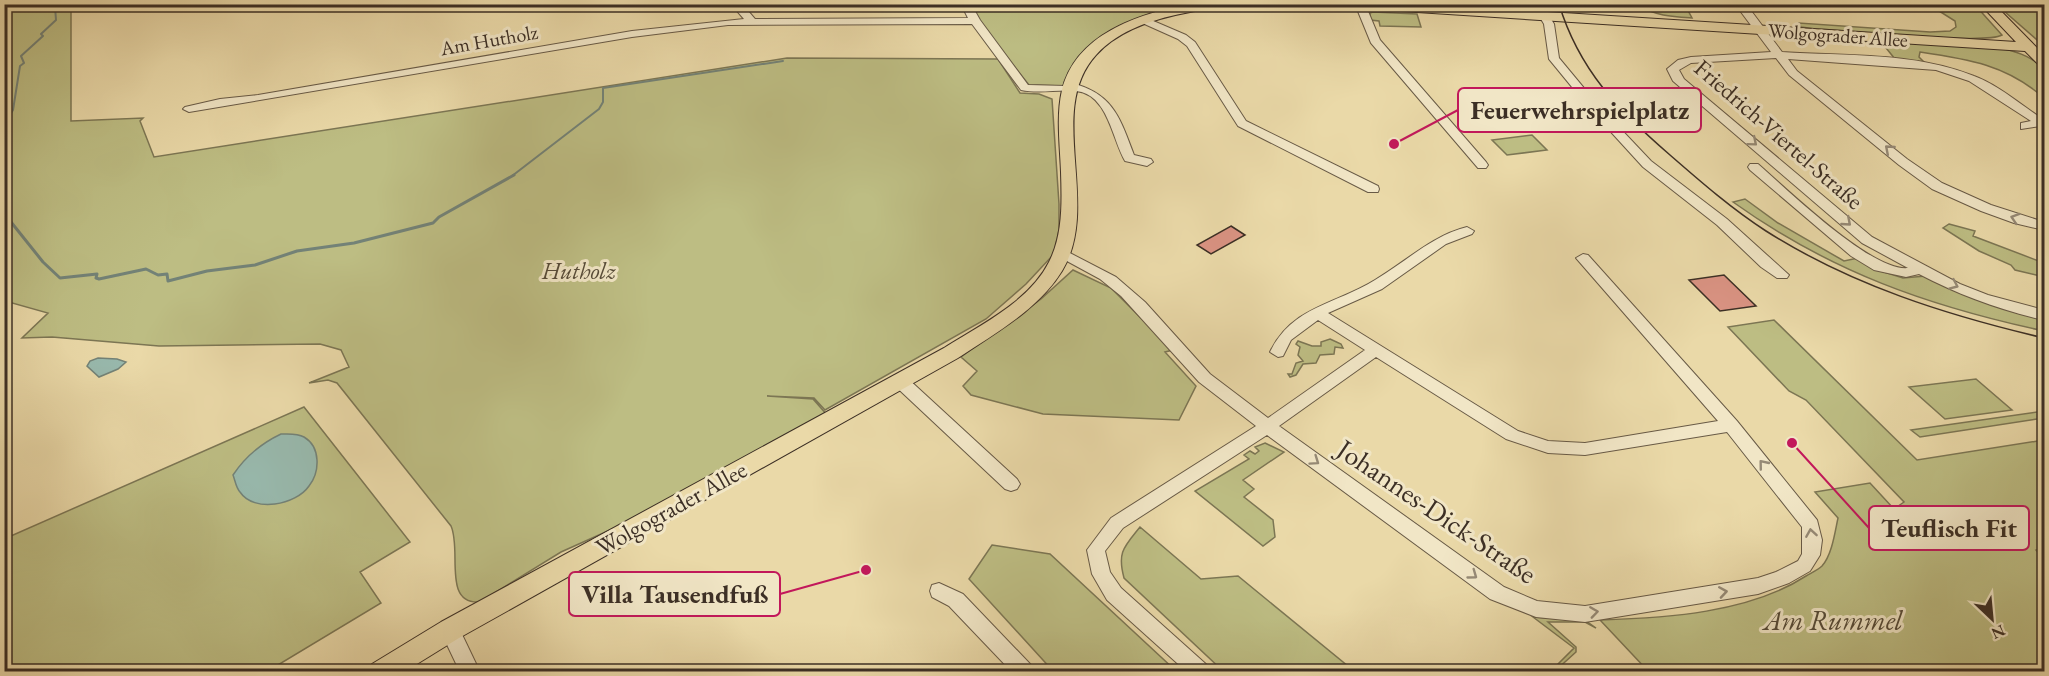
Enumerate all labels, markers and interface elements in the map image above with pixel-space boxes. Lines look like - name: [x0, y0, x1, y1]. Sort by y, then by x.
- street label: Wolgograder Allee: [1767, 17, 1909, 53]
- street label: Am Hutholz: [437, 19, 540, 62]
- street label: Friedrich-Viertel-Straße: [1688, 52, 1870, 216]
- callout: Feuerwehrspielplatz: [1458, 88, 1701, 132]
- text: Feuerwehrspielplatz: [1471, 93, 1689, 127]
- one-way arrow: [1746, 135, 1757, 146]
- one-way arrow: [1885, 145, 1895, 156]
- one-way arrow: [2010, 213, 2021, 225]
- one-way arrow: [1840, 215, 1851, 226]
- park label: Hutholz: [541, 255, 616, 286]
- one-way arrow: [1947, 278, 1958, 290]
- street label: Johannes-Dick-Straße: [1329, 430, 1544, 591]
- street label: Wolgograder Allee: [590, 454, 752, 562]
- one-way arrow: [1308, 454, 1319, 465]
- one-way arrow: [1760, 460, 1771, 471]
- callout: Teuflisch Fit: [1869, 506, 2029, 550]
- text: Teuflisch Fit: [1881, 511, 2017, 545]
- one-way arrow: [1806, 528, 1818, 538]
- one-way arrow: [1467, 568, 1478, 579]
- callout: Villa Tausendfuß: [569, 572, 780, 616]
- text: Villa Tausendfuß: [582, 577, 768, 611]
- one-way arrow: [1718, 586, 1727, 598]
- north arrow: [1962, 589, 2022, 649]
- park label: Am Rummel: [1761, 602, 1904, 638]
- one-way arrow: [1589, 607, 1598, 619]
- text: N: [1988, 620, 2009, 644]

